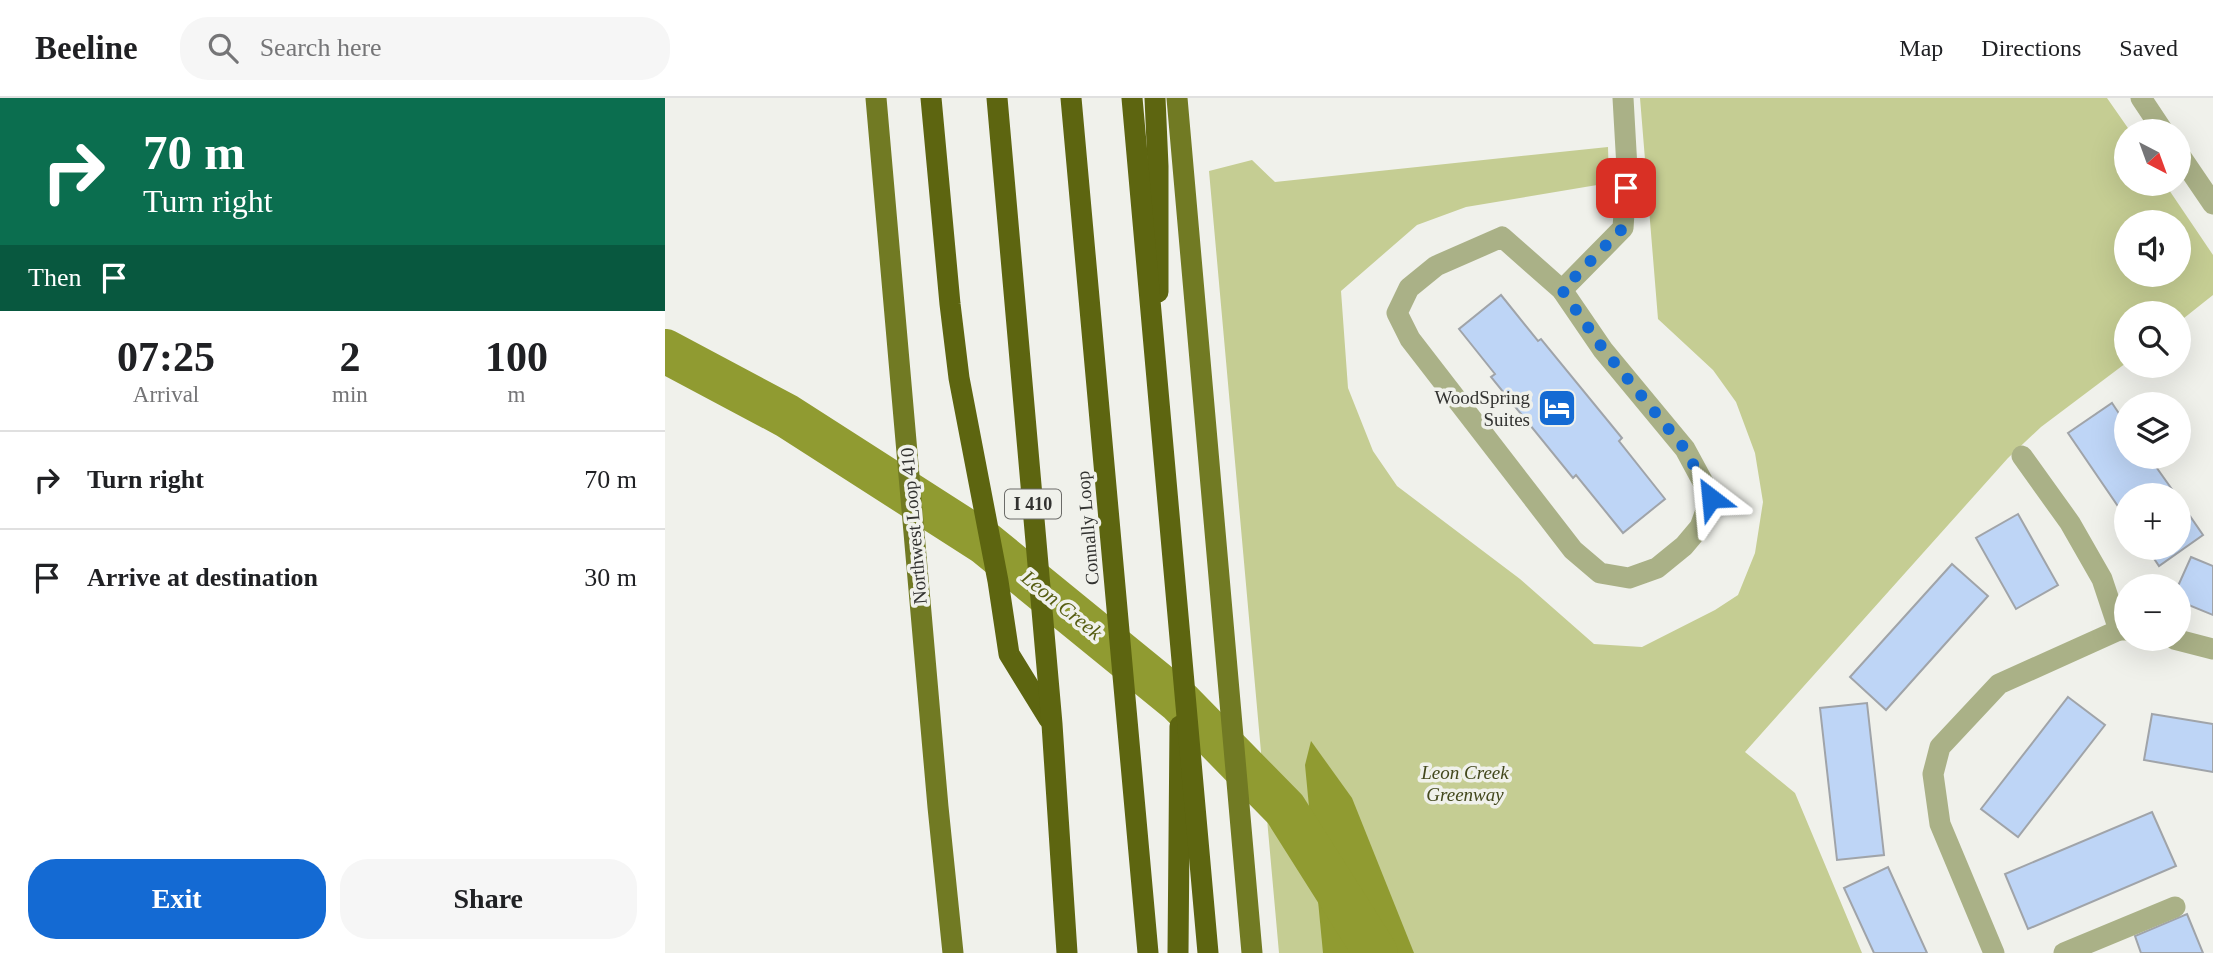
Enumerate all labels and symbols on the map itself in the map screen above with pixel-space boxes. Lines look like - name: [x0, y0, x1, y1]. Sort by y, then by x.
- north arrow: [2114, 119, 2191, 196]
- pin: [1596, 158, 1656, 218]
- place label: WoodSpring Suites: [1434, 387, 1530, 430]
- hotel icon: WoodSpring Suites: [1536, 387, 1578, 429]
- street label: Northwest Loop 410: [896, 447, 931, 605]
- position arrow: [1674, 461, 1748, 535]
- street label: Connally Loop: [1072, 470, 1103, 586]
- road number: I 410: [1005, 490, 1061, 518]
- water label: Leon Creek: [1016, 565, 1108, 645]
- park label: Leon Creek Greenway: [1420, 762, 1509, 805]

